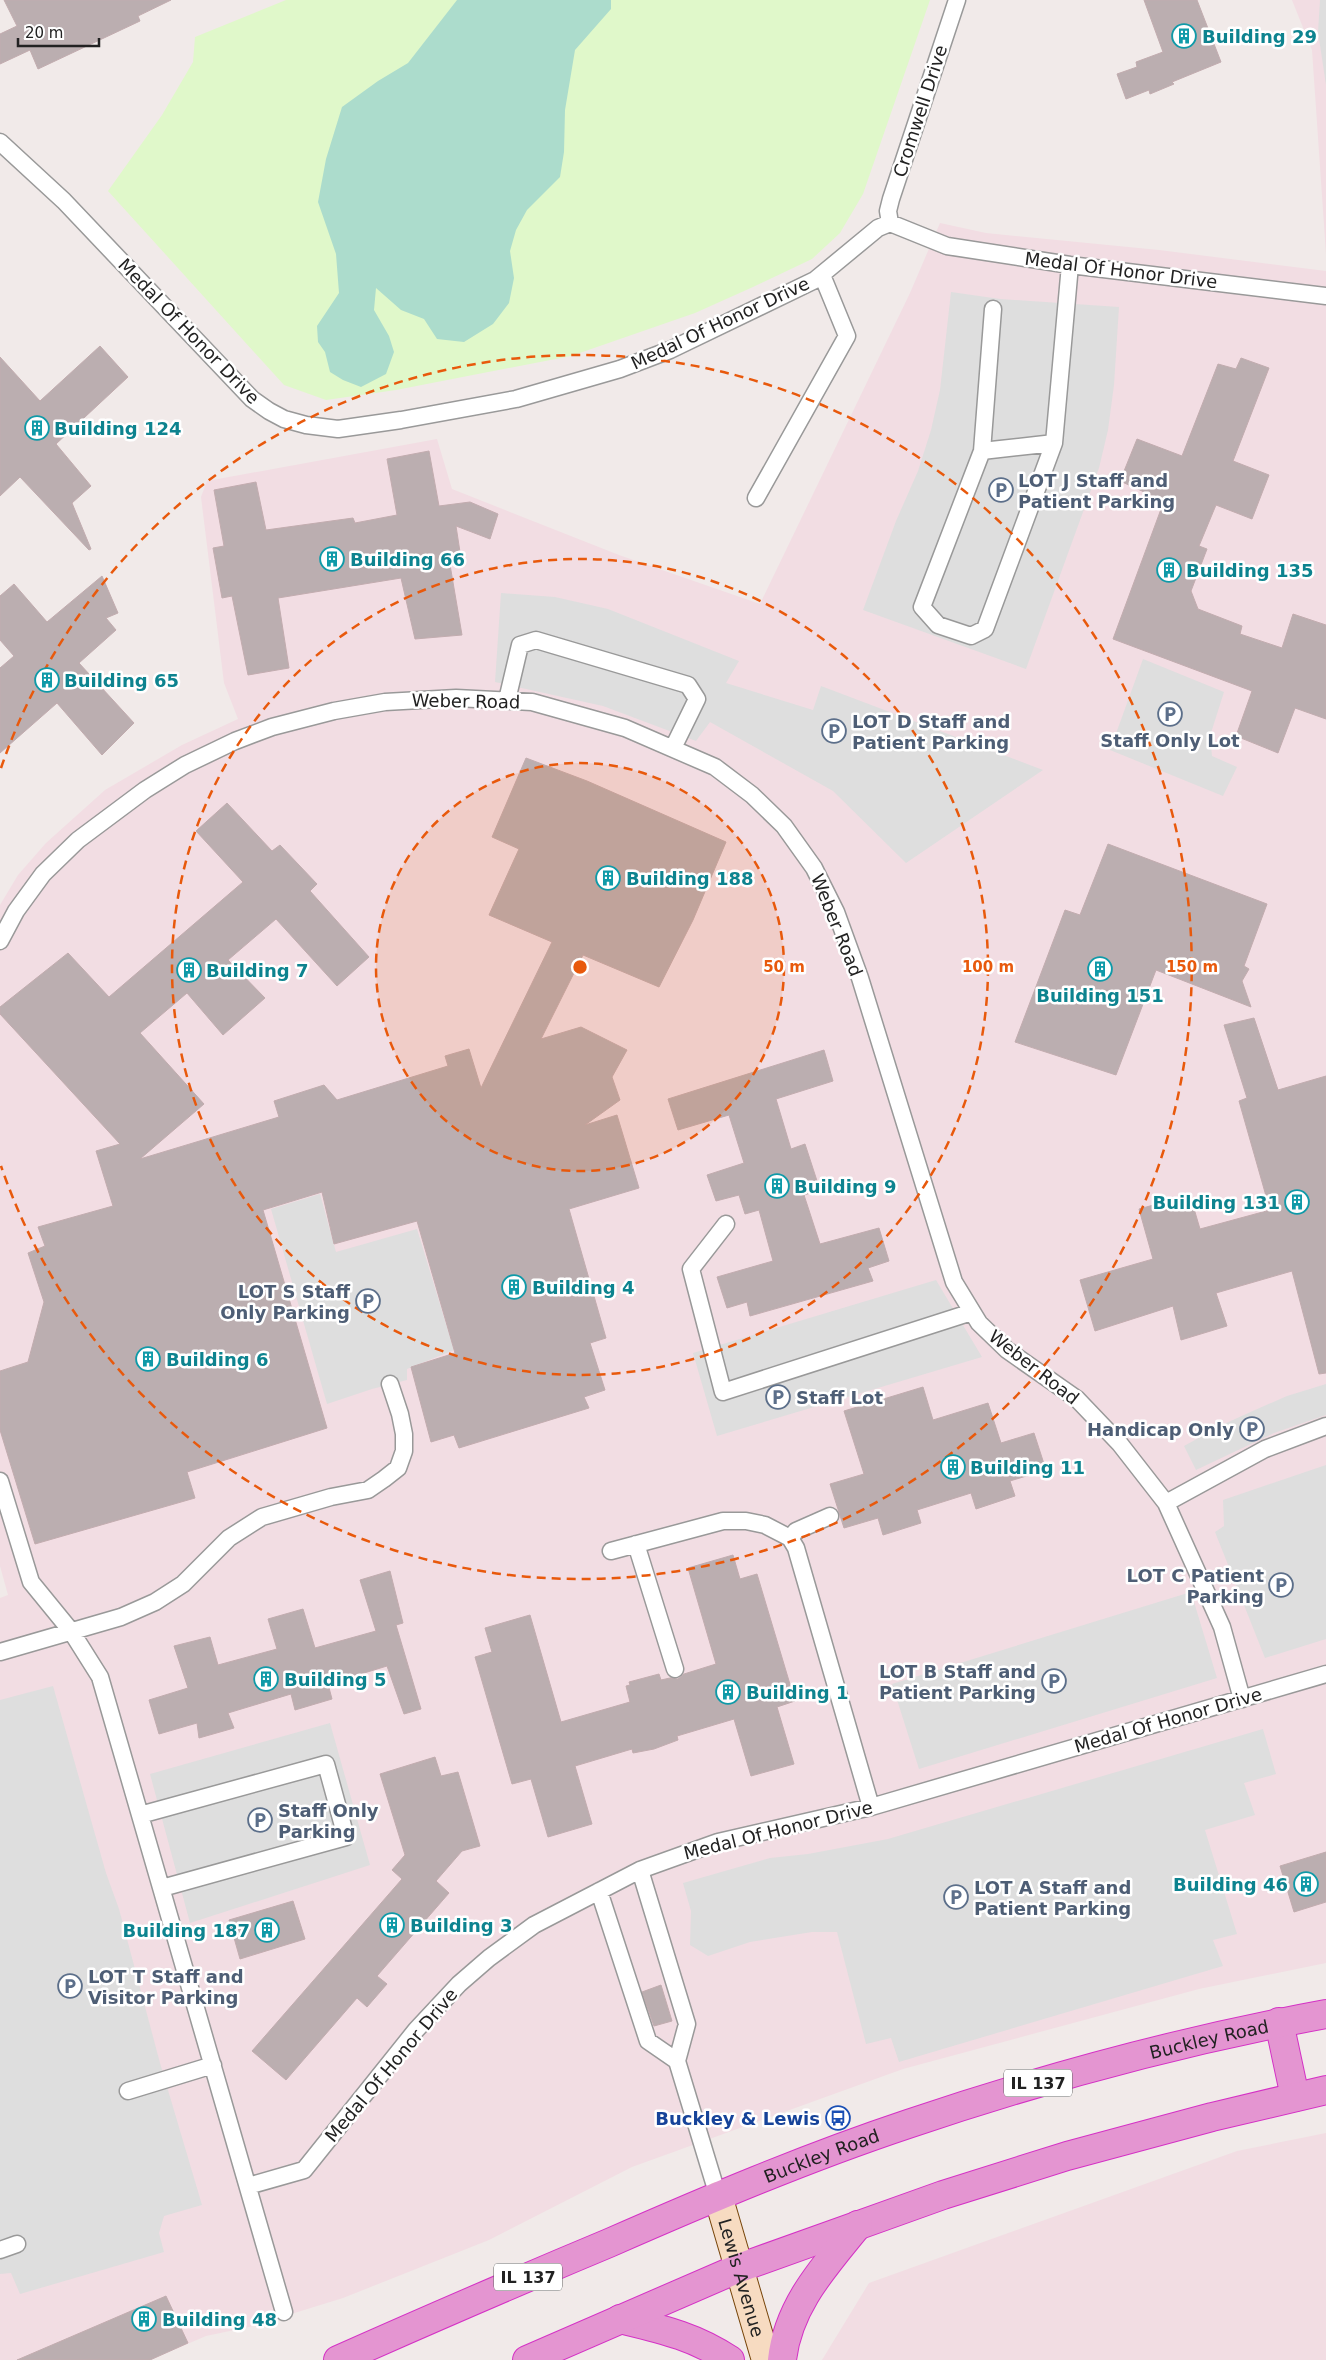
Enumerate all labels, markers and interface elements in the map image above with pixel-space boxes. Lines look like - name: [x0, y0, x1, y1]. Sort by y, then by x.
- scale bar: [18, 15, 99, 47]
- building icon: Building 29: [1171, 23, 1197, 49]
- text: 20 m: [25, 24, 63, 42]
- place label: Building 29: [1202, 26, 1317, 47]
- street label: Cromwell Drive: [889, 42, 951, 180]
- street label: Medal Of Honor Drive: [1023, 248, 1219, 292]
- street label: Medal Of Honor Drive: [114, 254, 264, 408]
- street label: Medal Of Honor Drive: [628, 272, 812, 374]
- building icon: Building 124: [24, 415, 50, 441]
- place label: Building 124: [54, 418, 181, 439]
- place label: LOT J Staff and Patient Parking: [1018, 470, 1175, 512]
- parking icon: LOT J Staff and Patient Parking: [988, 477, 1014, 503]
- building icon: Building 66: [319, 546, 345, 572]
- place label: Building 66: [350, 549, 465, 570]
- building icon: Building 135: [1156, 557, 1182, 583]
- place label: Building 135: [1186, 560, 1313, 581]
- building icon: Building 65: [34, 667, 60, 693]
- place label: Building 65: [64, 670, 179, 691]
- street label: Weber Road: [412, 690, 520, 712]
- parking icon: Staff Only Lot: [1157, 701, 1183, 727]
- place label: LOT D Staff and Patient Parking: [852, 711, 1010, 753]
- parking icon: LOT D Staff and Patient Parking: [821, 718, 847, 744]
- place label: Staff Only Lot: [1100, 730, 1240, 751]
- building icon: Building 188: [595, 865, 621, 891]
- place label: Building 188: [626, 868, 753, 889]
- street label: Weber Road: [807, 871, 867, 979]
- building icon: Building 151: [1087, 956, 1113, 982]
- building icon: Building 7: [176, 957, 202, 983]
- centre of rings: [571, 958, 589, 976]
- text: 50 m: [763, 958, 805, 976]
- text: 100 m: [962, 958, 1014, 976]
- text: 150 m: [1166, 958, 1218, 976]
- place label: Building 7: [206, 960, 308, 981]
- place label: Building 151: [1036, 985, 1164, 1006]
- building icon: Building 9: [764, 1173, 790, 1199]
- place label: Building 9: [794, 1176, 896, 1197]
- building icon: Building 131: [1284, 1189, 1310, 1215]
- place label: Building 131: [1153, 1192, 1280, 1213]
- building icon: Building 4: [501, 1274, 527, 1300]
- place label: Building 4: [532, 1277, 634, 1298]
- place label: LOT S Staff Only Parking: [220, 1281, 350, 1323]
- parking icon: LOT S Staff Only Parking: [355, 1288, 381, 1314]
- street label: Weber Road: [985, 1325, 1083, 1409]
- building icon: Building 6: [135, 1346, 161, 1372]
- place label: Building 6: [166, 1349, 268, 1370]
- parking icon: Staff Lot: [765, 1384, 791, 1410]
- place label: Staff Lot: [796, 1387, 883, 1408]
- parking icon: Handicap Only: [1239, 1416, 1265, 1442]
- place label: Handicap Only: [1087, 1419, 1234, 1440]
- building icon: Building 11: [940, 1454, 966, 1480]
- place label: Building 11: [970, 1457, 1085, 1478]
- place label: LOT C Patient Parking: [1127, 1565, 1264, 1607]
- parking icon: LOT C Patient Parking: [1268, 1572, 1294, 1598]
- place label: LOT B Staff and Patient Parking: [879, 1661, 1036, 1703]
- building icon: Building 5: [253, 1666, 279, 1692]
- parking icon: LOT B Staff and Patient Parking: [1041, 1668, 1067, 1694]
- place label: Building 5: [284, 1669, 386, 1690]
- building icon: Building 1: [715, 1679, 741, 1705]
- place label: Building 1: [746, 1682, 848, 1703]
- street label: Medal Of Honor Drive: [1072, 1683, 1264, 1757]
- street label: Medal Of Honor Drive: [681, 1796, 875, 1864]
- place label: Staff Only Parking: [278, 1800, 379, 1842]
- parking icon: Staff Only Parking: [247, 1807, 273, 1833]
- building icon: Building 46: [1293, 1871, 1319, 1897]
- place label: Building 46: [1173, 1874, 1288, 1895]
- place label: LOT A Staff and Patient Parking: [974, 1877, 1131, 1919]
- parking icon: LOT A Staff and Patient Parking: [943, 1884, 969, 1910]
- building icon: Building 3: [379, 1912, 405, 1938]
- place label: Building 3: [410, 1915, 512, 1936]
- building icon: Building 187: [254, 1917, 280, 1943]
- place label: Building 187: [123, 1920, 250, 1941]
- place label: LOT T Staff and Visitor Parking: [88, 1966, 244, 2008]
- parking icon: LOT T Staff and Visitor Parking: [57, 1973, 83, 1999]
- street label: Medal Of Honor Drive: [321, 1984, 461, 2146]
- street label: Buckley Road: [1147, 2015, 1270, 2063]
- road number: IL 137: [1004, 2070, 1072, 2096]
- bus stop icon: Buckley & Lewis: [825, 2105, 851, 2131]
- place label: Buckley & Lewis: [655, 2108, 820, 2129]
- street label: Buckley Road: [761, 2124, 882, 2187]
- street label: Lewis Avenue: [715, 2216, 769, 2339]
- road number: IL 137: [494, 2264, 562, 2290]
- building icon: Building 48: [131, 2306, 157, 2332]
- place label: Building 48: [162, 2309, 277, 2330]

